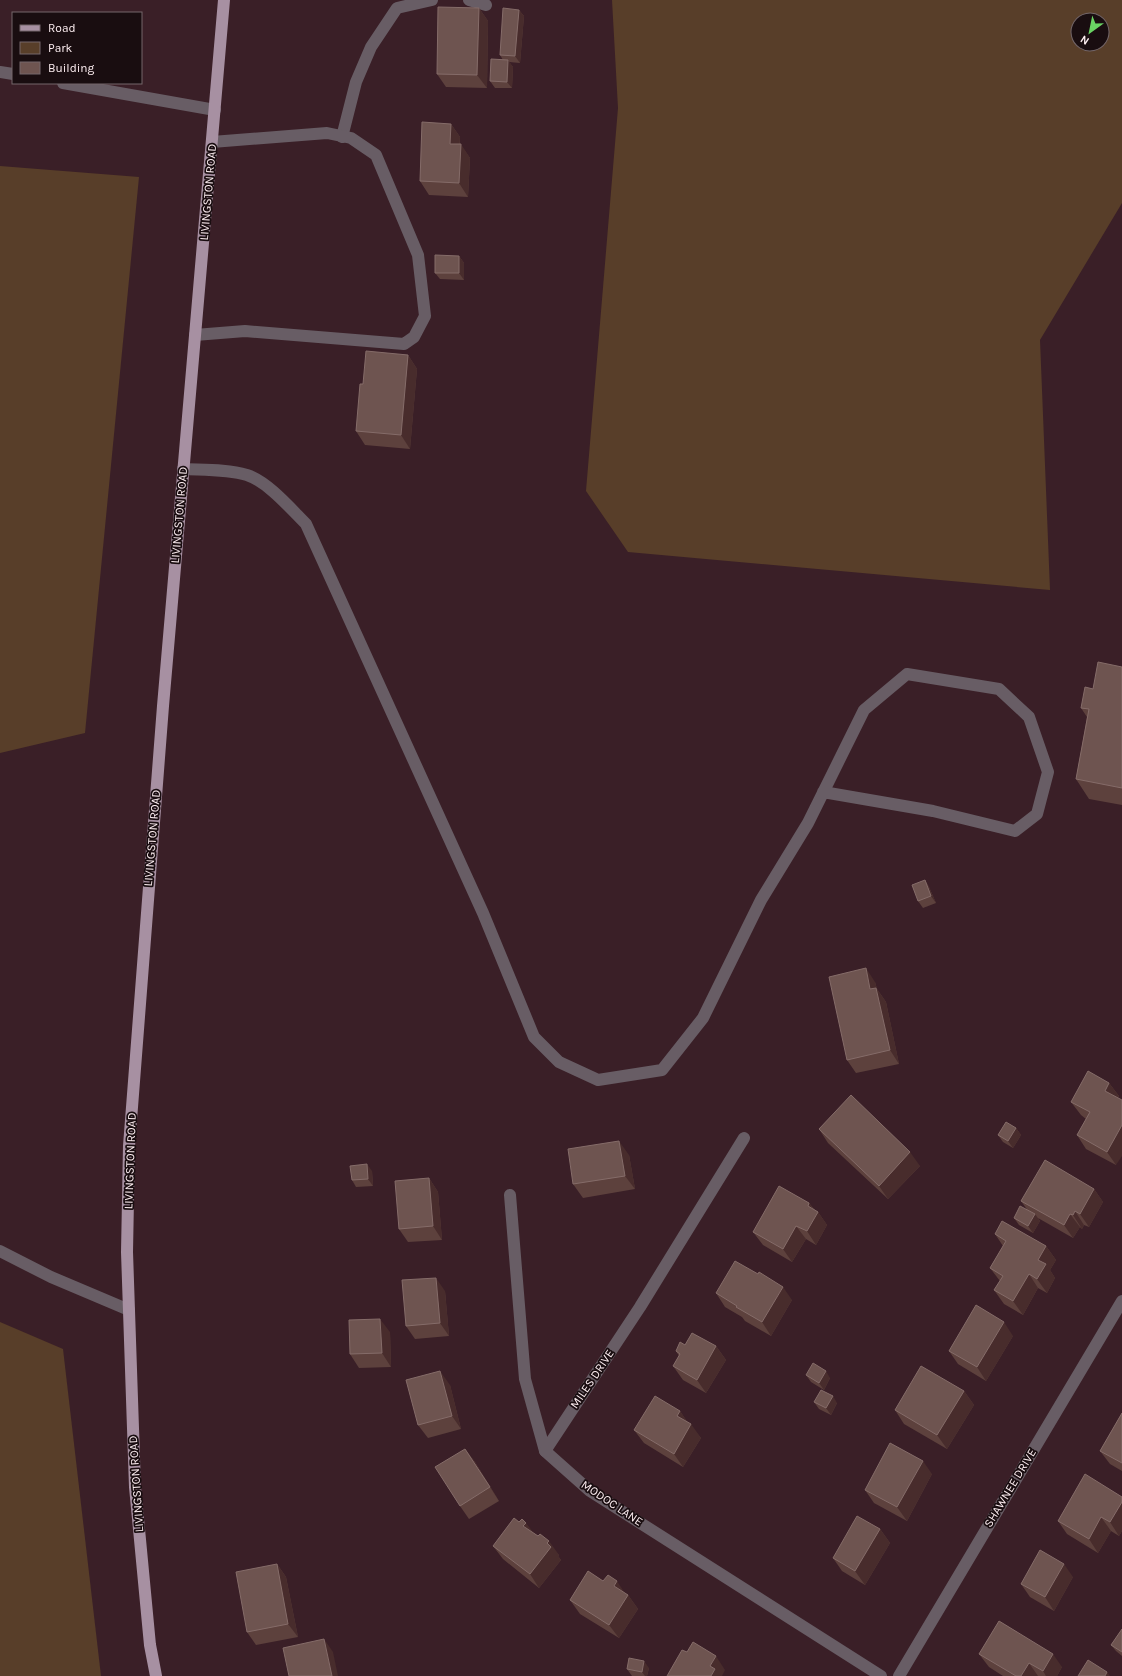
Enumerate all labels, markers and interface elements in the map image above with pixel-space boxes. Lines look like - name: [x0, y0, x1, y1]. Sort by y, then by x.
- legend: [12, 12, 142, 84]
- north arrow: [1070, 12, 1110, 52]
- text: Road: [48, 21, 76, 35]
- text: N: [1078, 32, 1092, 48]
- text: Park: [48, 41, 73, 55]
- text: Building: [48, 61, 95, 75]
- street label: LIVINGSTON ROAD: [197, 143, 219, 241]
- street label: LIVINGSTON ROAD: [168, 466, 190, 564]
- street label: LIVINGSTON ROAD: [141, 789, 163, 887]
- street label: LIVINGSTON ROAD: [121, 1112, 139, 1210]
- street label: MILES DRIVE: [567, 1347, 617, 1411]
- street label: LIVINGSTON ROAD: [126, 1435, 146, 1533]
- street label: SHAWNEE DRIVE: [981, 1446, 1039, 1530]
- street label: MODOC LANE: [579, 1477, 645, 1529]

